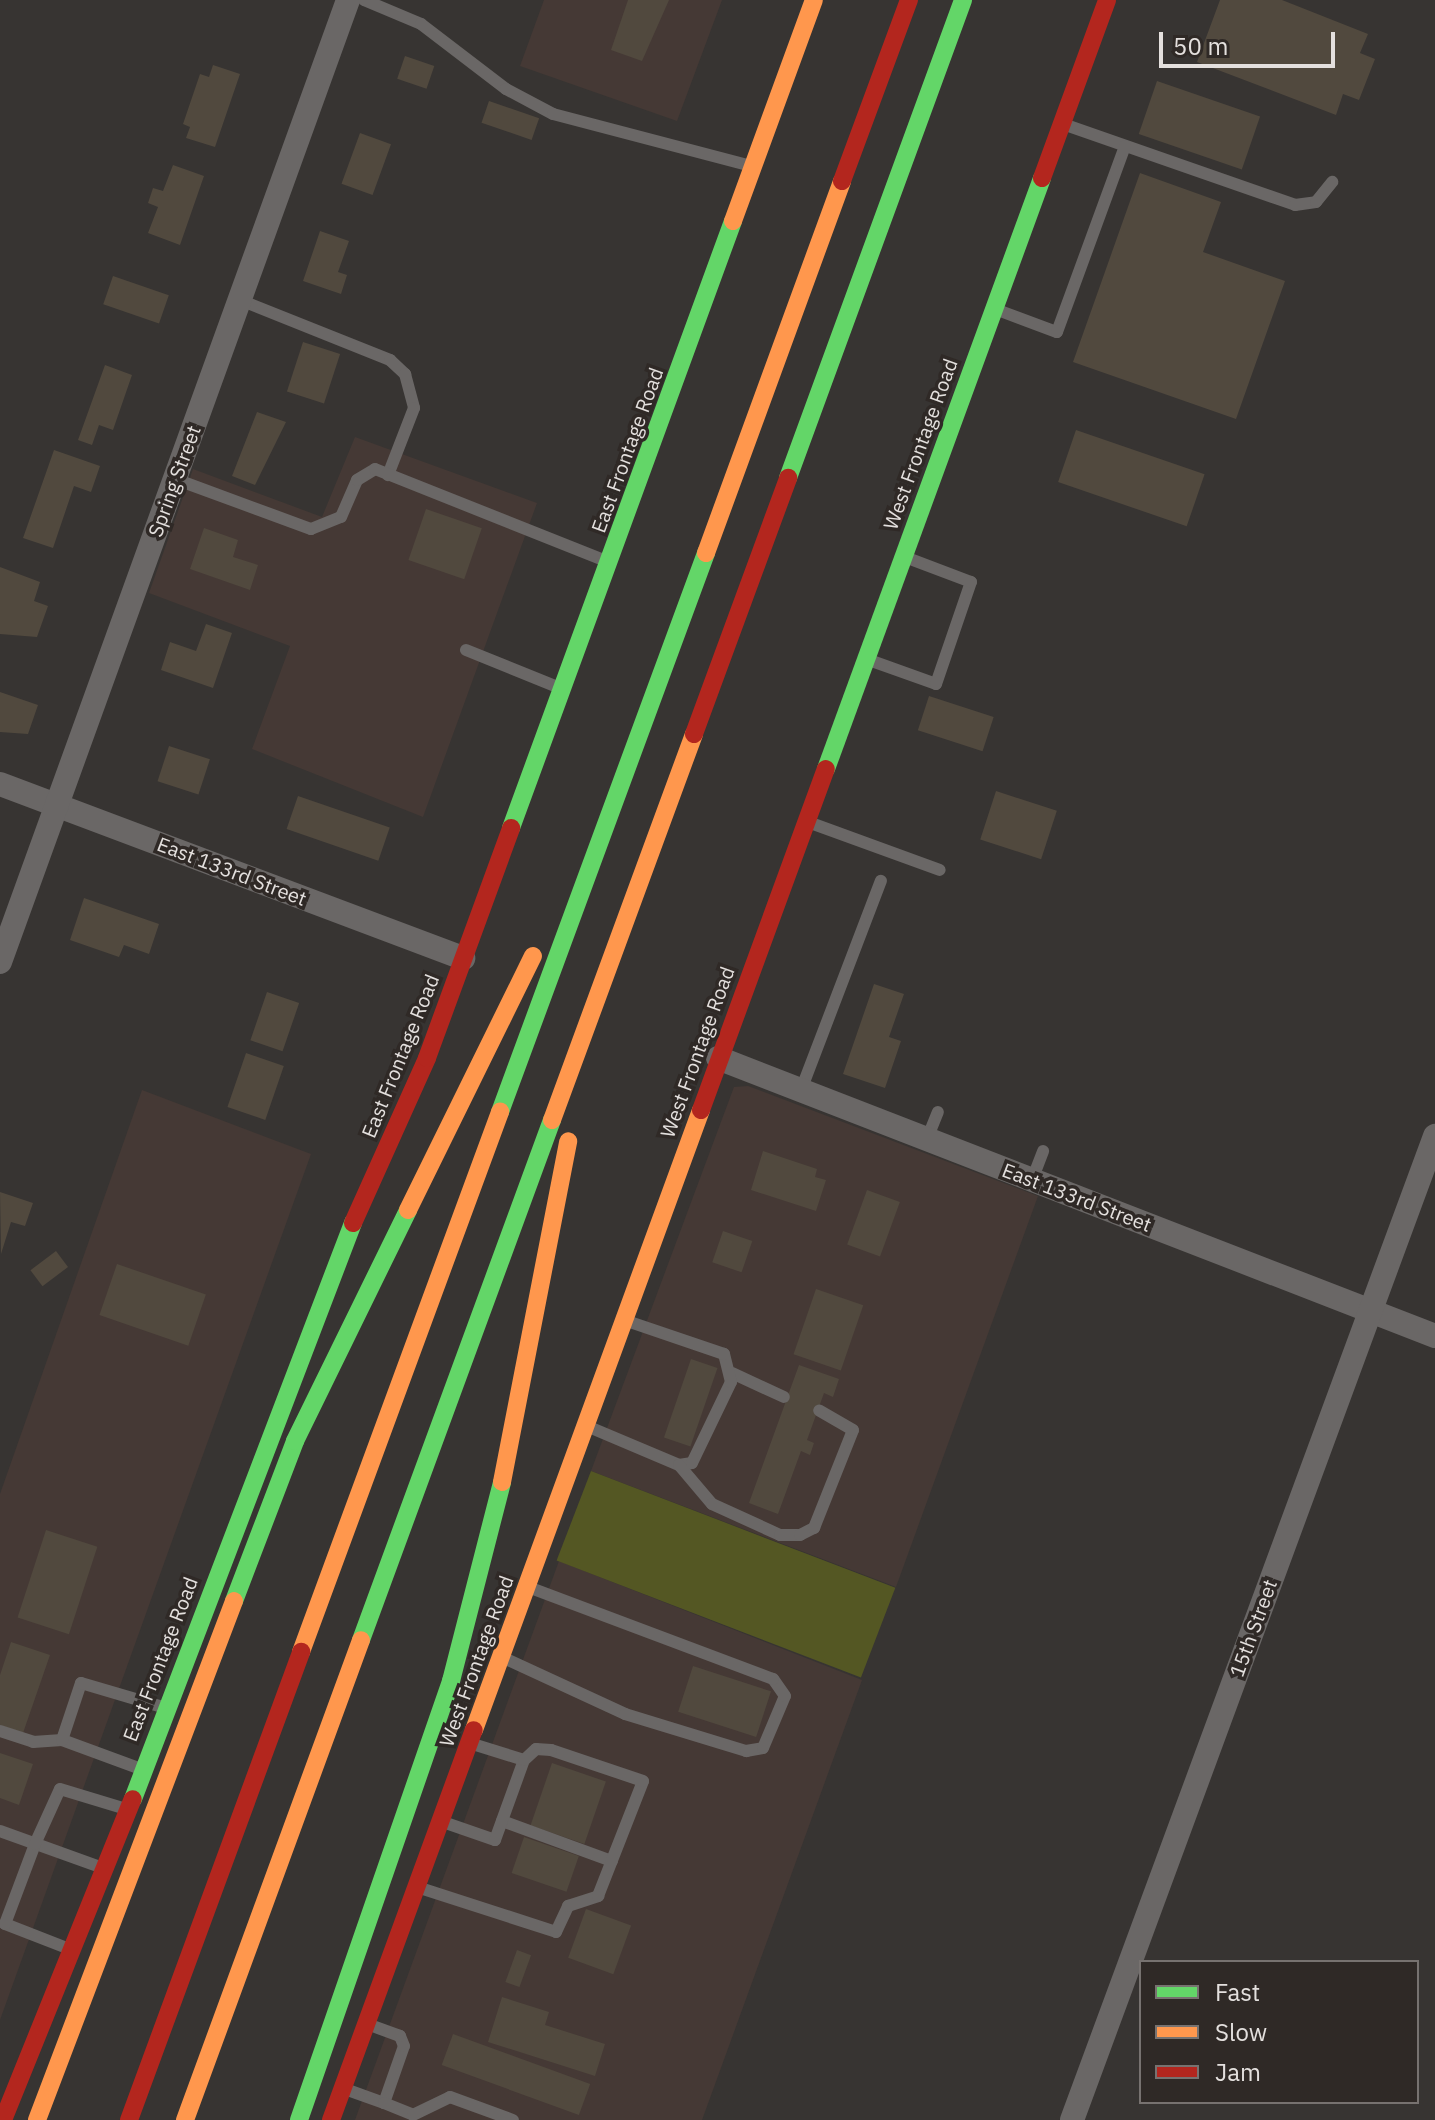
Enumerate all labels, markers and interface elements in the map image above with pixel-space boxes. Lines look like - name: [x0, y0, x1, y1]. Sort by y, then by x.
- scale bar: [1163, 16, 1339, 66]
- text: 50 m: [1173, 30, 1228, 62]
- street label: West Frontage Road: [878, 355, 962, 533]
- street label: East Frontage Road: [586, 364, 668, 536]
- street label: Spring Street: [143, 422, 205, 540]
- street label: East 133rd Street: [154, 831, 310, 911]
- street label: West Frontage Road: [655, 963, 739, 1141]
- street label: East Frontage Road: [356, 971, 444, 1141]
- street label: East 133rd Street: [999, 1157, 1155, 1237]
- street label: West Frontage Road: [434, 1572, 518, 1750]
- street label: East Frontage Road: [118, 1573, 202, 1745]
- street label: 15th Street: [1224, 1576, 1282, 1680]
- legend: [1139, 1960, 1419, 2104]
- text: Fast: [1215, 1976, 1260, 2008]
- text: Slow: [1215, 2016, 1267, 2048]
- text: Jam: [1215, 2056, 1261, 2088]

